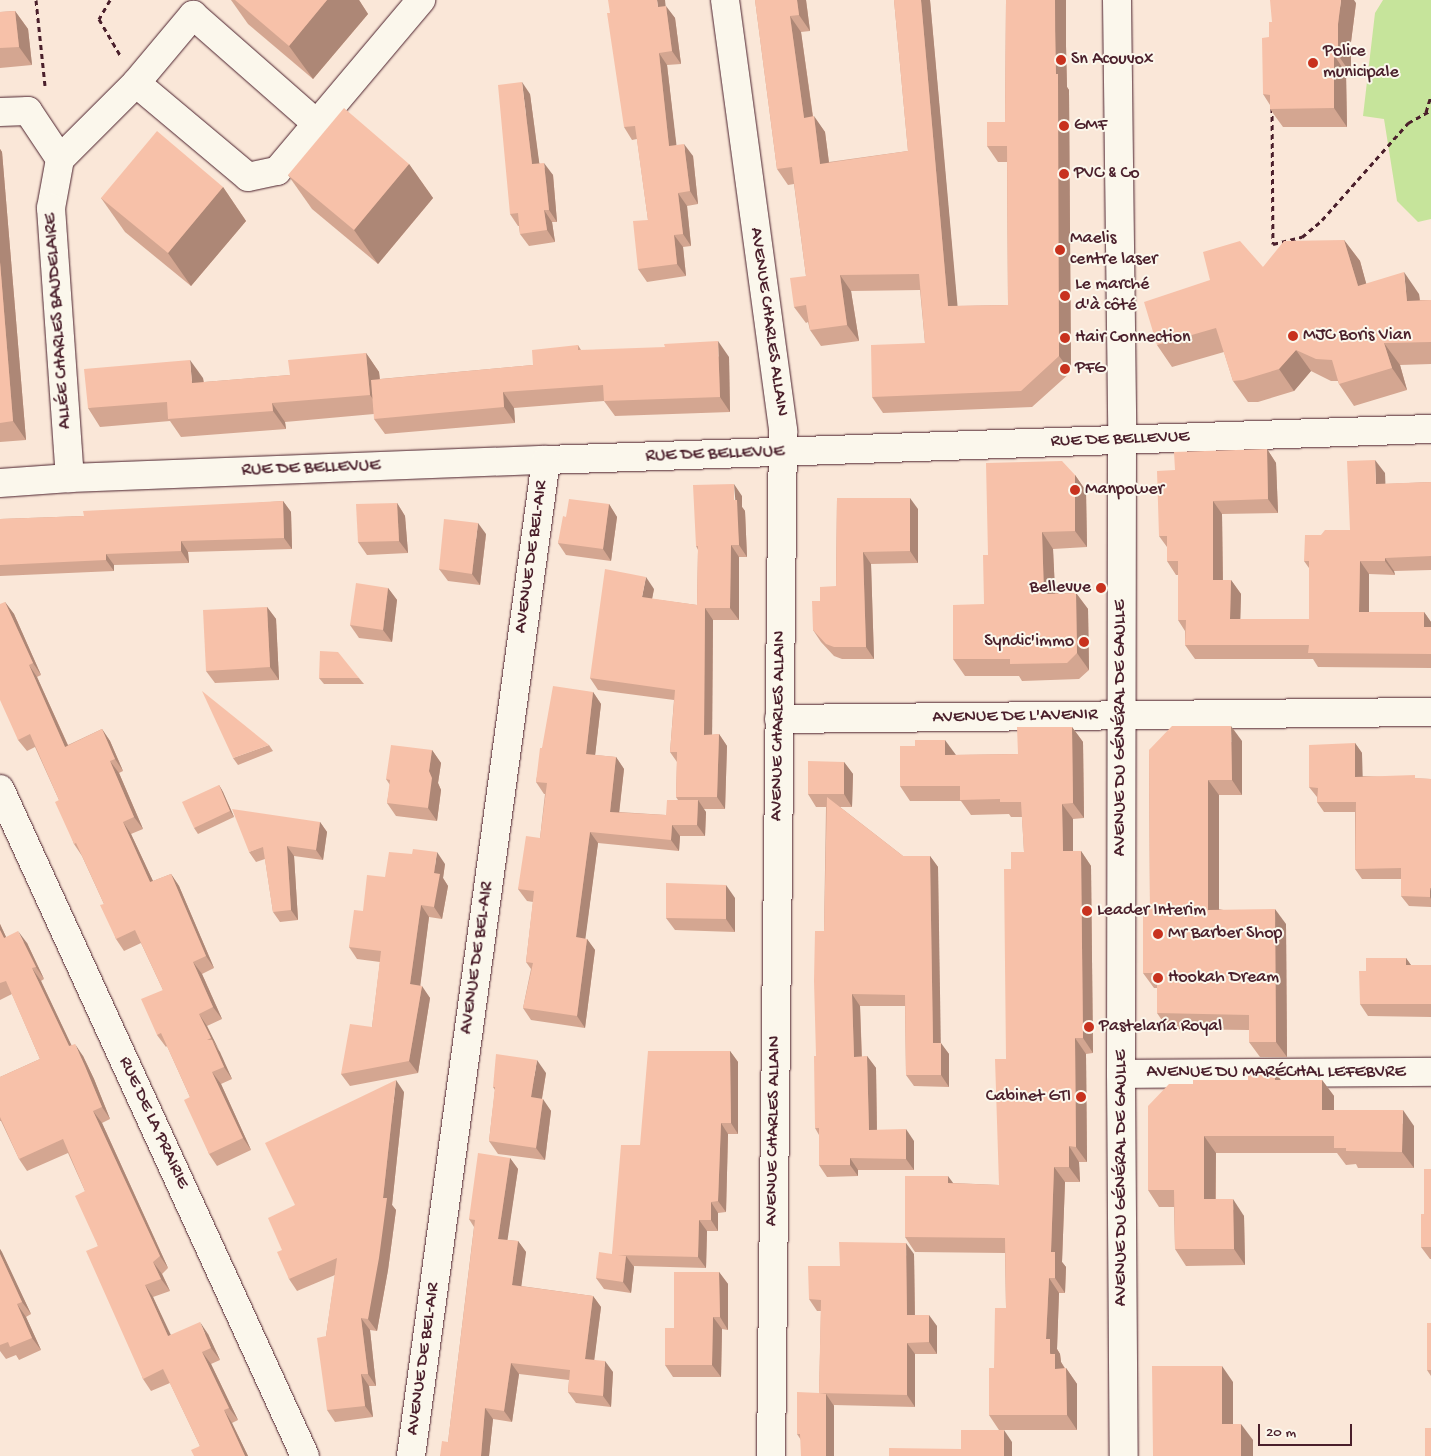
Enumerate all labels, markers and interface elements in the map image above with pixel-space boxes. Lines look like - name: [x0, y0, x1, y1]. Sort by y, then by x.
- place label: Police municipale: [1323, 42, 1399, 84]
- place label: Sn Acouvox: [1071, 49, 1153, 71]
- marker: Sn Acouvox: [1055, 54, 1067, 66]
- marker: Police municipale: [1307, 57, 1319, 69]
- place label: GMF: [1074, 115, 1107, 137]
- marker: GMF: [1058, 120, 1070, 132]
- place label: PVC & Co: [1074, 163, 1140, 185]
- marker: PVC & Co: [1058, 168, 1070, 180]
- street label: ALLÉE CHARLES BAUDELAIRE: [41, 212, 77, 430]
- street label: AVENUE CHARLES ALLAIN: [744, 226, 792, 418]
- place label: Maelis centre laser: [1070, 229, 1157, 272]
- marker: Maelis centre laser: [1054, 244, 1066, 256]
- place label: Le marché d'à côté: [1075, 275, 1149, 318]
- marker: Le marché d'à côté: [1059, 290, 1071, 302]
- place label: MJC Boris Vian: [1303, 325, 1411, 347]
- place label: Hair Connection: [1075, 327, 1191, 349]
- marker: MJC Boris Vian: [1287, 330, 1299, 342]
- marker: Hair Connection: [1059, 332, 1071, 344]
- place label: PFG: [1075, 358, 1106, 380]
- marker: PFG: [1059, 363, 1071, 375]
- street label: RUE DE BELLEVUE: [1050, 427, 1190, 453]
- street label: RUE DE BELLEVUE: [645, 442, 785, 468]
- street label: RUE DE BELLEVUE: [241, 456, 381, 482]
- street label: AVENUE DE BEL-AIR: [511, 479, 553, 635]
- place label: Manpower: [1085, 479, 1164, 501]
- marker: Manpower: [1069, 484, 1081, 496]
- place label: Bellevue: [1030, 577, 1091, 599]
- marker: Bellevue: [1095, 582, 1107, 594]
- street label: AVENUE DU GÉNÉRAL DE GAULLE: [1110, 600, 1132, 856]
- street label: AVENUE CHARLES ALLAIN: [767, 631, 791, 821]
- place label: Syndic'immo: [984, 631, 1074, 653]
- marker: Syndic'immo: [1078, 636, 1090, 648]
- street label: AVENUE DE L'AVENIR: [932, 705, 1098, 729]
- street label: AVENUE DE BEL-AIR: [457, 880, 499, 1036]
- place label: Leader Interim: [1097, 900, 1206, 922]
- marker: Leader Interim: [1081, 905, 1093, 917]
- place label: Mr Barber Shop: [1168, 923, 1282, 945]
- marker: Mr Barber Shop: [1152, 928, 1164, 940]
- place label: Hookah Dream: [1168, 967, 1279, 989]
- marker: Hookah Dream: [1152, 972, 1164, 984]
- place label: Pastelaría Royal: [1099, 1016, 1222, 1038]
- marker: Pastelaría Royal: [1083, 1021, 1095, 1033]
- street label: AVENUE CHARLES ALLAIN: [762, 1036, 786, 1226]
- street label: AVENUE DU GÉNÉRAL DE GAULLE: [1111, 1050, 1133, 1306]
- street label: RUE DE LA PRAIRIE: [113, 1054, 193, 1192]
- street label: AVENUE DU MARÉCHAL LEFEBVRE: [1146, 1062, 1406, 1084]
- place label: Cabinet GTI: [986, 1086, 1071, 1108]
- marker: Cabinet GTI: [1075, 1091, 1087, 1103]
- street label: AVENUE DE BEL-AIR: [403, 1281, 445, 1437]
- scale bar: [1261, 1414, 1355, 1446]
- text: 20 m: [1266, 1424, 1296, 1442]

